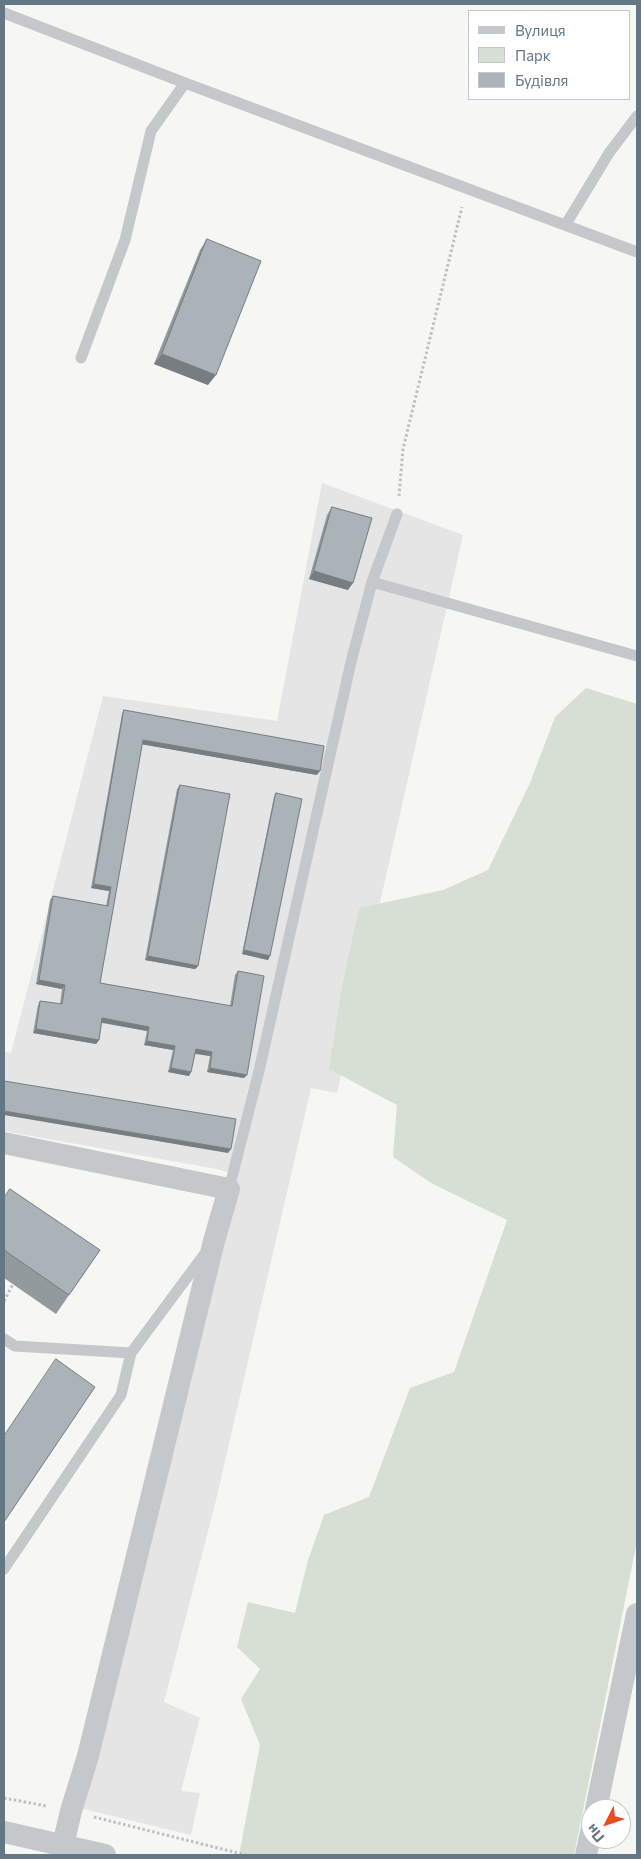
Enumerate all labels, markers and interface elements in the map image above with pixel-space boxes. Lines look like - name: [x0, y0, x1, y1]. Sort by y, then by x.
- legend: [468, 10, 631, 100]
- text: Вулиця: [515, 21, 566, 39]
- text: Парк: [515, 46, 551, 64]
- text: Будівля: [515, 71, 568, 89]
- north arrow: [581, 1799, 631, 1849]
- text: Пн: [583, 1821, 608, 1846]

